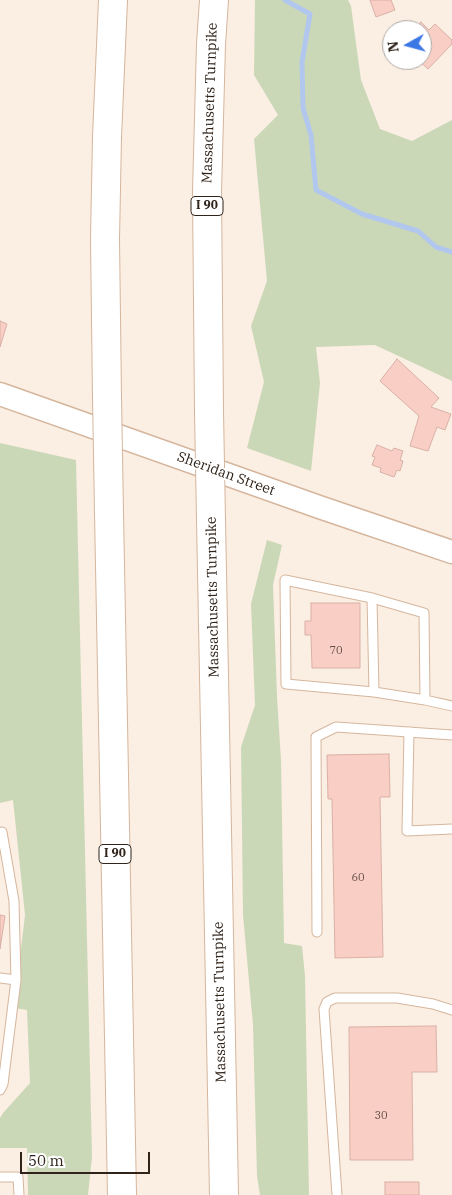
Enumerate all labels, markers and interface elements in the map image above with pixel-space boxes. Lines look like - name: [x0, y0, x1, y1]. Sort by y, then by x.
- north arrow: [382, 20, 432, 70]
- street label: Massachusetts Turnpike: [199, 22, 221, 184]
- text: N: [383, 40, 403, 53]
- road number: I 90: [191, 197, 223, 216]
- street label: Sheridan Street: [175, 449, 277, 499]
- street label: Massachusetts Turnpike: [203, 516, 223, 678]
- house number: 70: [329, 644, 343, 658]
- road number: I 90: [99, 844, 131, 864]
- house number: 60: [351, 871, 365, 885]
- street label: Massachusetts Turnpike: [210, 921, 230, 1083]
- house number: 30: [374, 1109, 388, 1123]
- scale bar: [22, 1142, 152, 1174]
- text: 50 m: [28, 1151, 64, 1170]

